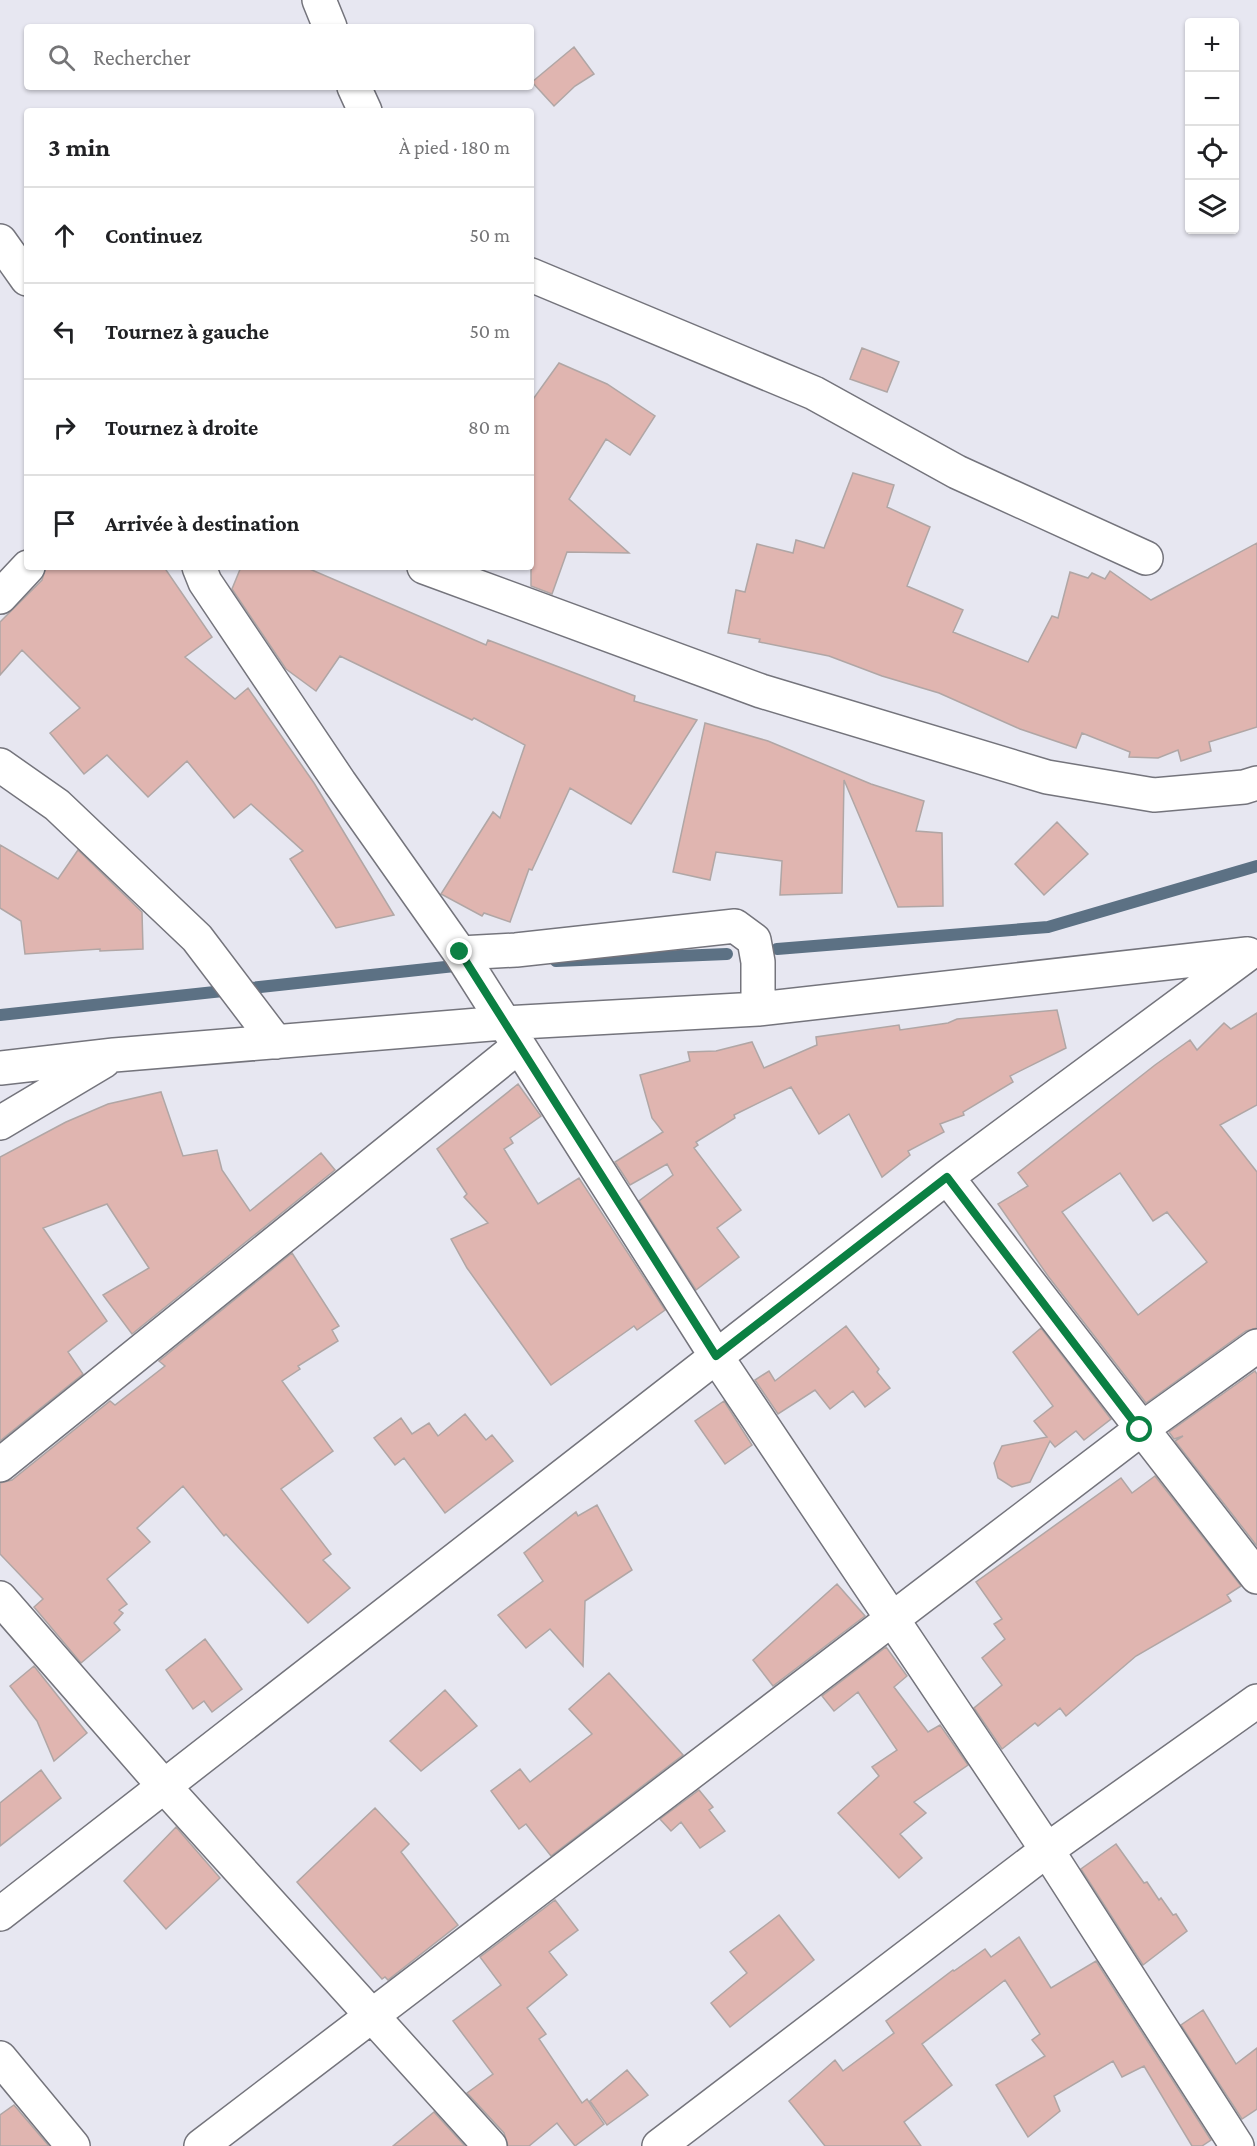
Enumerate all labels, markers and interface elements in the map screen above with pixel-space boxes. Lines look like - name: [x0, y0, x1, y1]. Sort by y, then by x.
- map controls: [1185, 18, 1239, 234]
- button: +: [1185, 18, 1239, 72]
- search box: [24, 24, 534, 90]
- icon: search: [45, 41, 78, 74]
- text: Rechercher: [93, 45, 191, 70]
- button: −: [1185, 72, 1239, 126]
- button: locate: [1185, 126, 1239, 180]
- text: 3 min: [48, 133, 110, 162]
- text: À pied · 180 m: [399, 136, 510, 158]
- button: layers: [1185, 180, 1239, 234]
- icon: ahead: [48, 219, 81, 252]
- text: Continuez: [105, 223, 202, 248]
- text: 50 m: [469, 224, 510, 246]
- icon: left: [48, 315, 81, 348]
- text: Tournez à gauche: [105, 319, 269, 344]
- text: 50 m: [469, 320, 510, 342]
- icon: right: [48, 411, 81, 444]
- text: Tournez à droite: [105, 415, 258, 440]
- text: 80 m: [468, 416, 510, 438]
- icon: arrive: [48, 507, 81, 540]
- text: Arrivée à destination: [105, 511, 299, 536]
- route end: [446, 938, 472, 964]
- route start: [1126, 1416, 1152, 1442]

